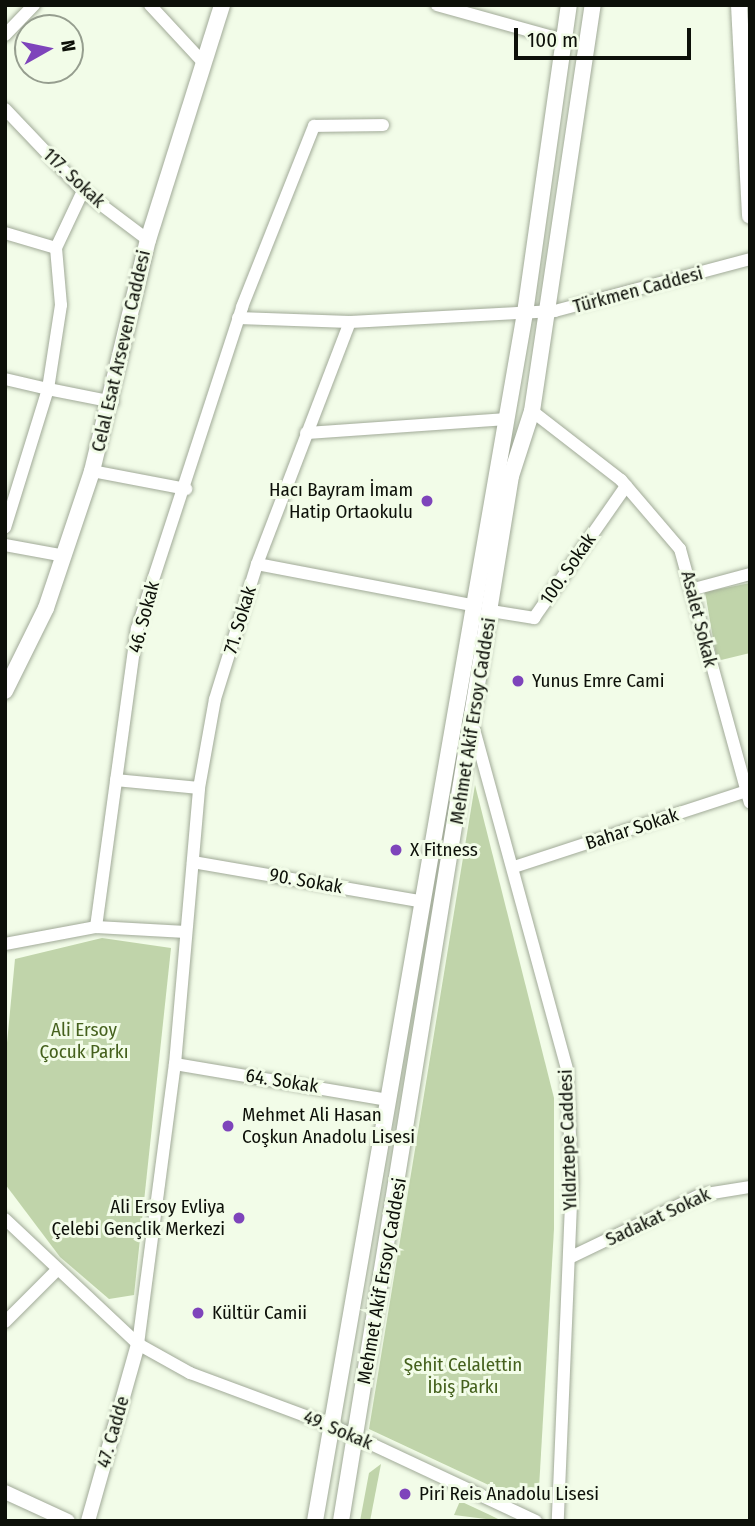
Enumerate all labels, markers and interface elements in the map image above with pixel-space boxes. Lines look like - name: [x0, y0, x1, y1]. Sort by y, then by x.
- north arrow: [14, 14, 84, 84]
- scale bar: [517, 14, 694, 58]
- text: 100 m: [527, 27, 578, 53]
- text: N: [56, 39, 81, 53]
- street label: 117. Sokak: [38, 143, 110, 213]
- street label: Celal Esat Arseven Caddesi: [87, 248, 155, 454]
- street label: Türkmen Caddesi: [571, 262, 705, 318]
- place label: Hacı Bayram İmam Hatip Ortaokulu: [269, 479, 413, 523]
- marker: Hacı Bayram İmam Hatip Ortaokulu: [419, 493, 435, 509]
- street label: 100. Sokak: [535, 529, 601, 609]
- street label: Asalet Sokak: [676, 569, 722, 669]
- street label: 46. Sokak: [124, 579, 164, 655]
- street label: 71. Sokak: [219, 583, 261, 657]
- street label: Mehmet Akif Ersoy Caddesi: [445, 616, 501, 826]
- place label: Yunus Emre Cami: [532, 670, 664, 692]
- marker: Yunus Emre Cami: [510, 673, 526, 689]
- street label: Bahar Sokak: [583, 803, 681, 855]
- place label: X Fitness: [410, 839, 478, 861]
- marker: X Fitness: [388, 842, 404, 858]
- street label: 90. Sokak: [268, 863, 344, 899]
- park label: Ali Ersoy Çocuk Parkı: [39, 1019, 129, 1063]
- street label: 64. Sokak: [244, 1064, 320, 1098]
- street label: Yıldıztepe Caddesi: [554, 1069, 582, 1211]
- place label: Mehmet Ali Hasan Coşkun Anadolu Lisesi: [242, 1104, 415, 1148]
- marker: Mehmet Ali Hasan Coşkun Anadolu Lisesi: [220, 1118, 236, 1134]
- street label: Mehmet Akif Ersoy Caddesi: [353, 1176, 411, 1386]
- street label: Sadakat Sokak: [602, 1183, 714, 1251]
- place label: Ali Ersoy Evliya Çelebi Gençlik Merkezi: [51, 1196, 225, 1240]
- marker: Ali Ersoy Evliya Çelebi Gençlik Merkezi: [231, 1210, 247, 1226]
- place label: Kültür Camii: [212, 1302, 307, 1324]
- marker: Kültür Camii: [190, 1305, 206, 1321]
- park label: Şehit Celalettin İbiş Parkı: [404, 1354, 522, 1398]
- street label: 47. Cadde: [92, 1394, 134, 1470]
- street label: 49. Sokak: [300, 1405, 376, 1455]
- place label: Piri Reis Anadolu Lisesi: [419, 1483, 599, 1505]
- marker: Piri Reis Anadolu Lisesi: [397, 1486, 413, 1502]

